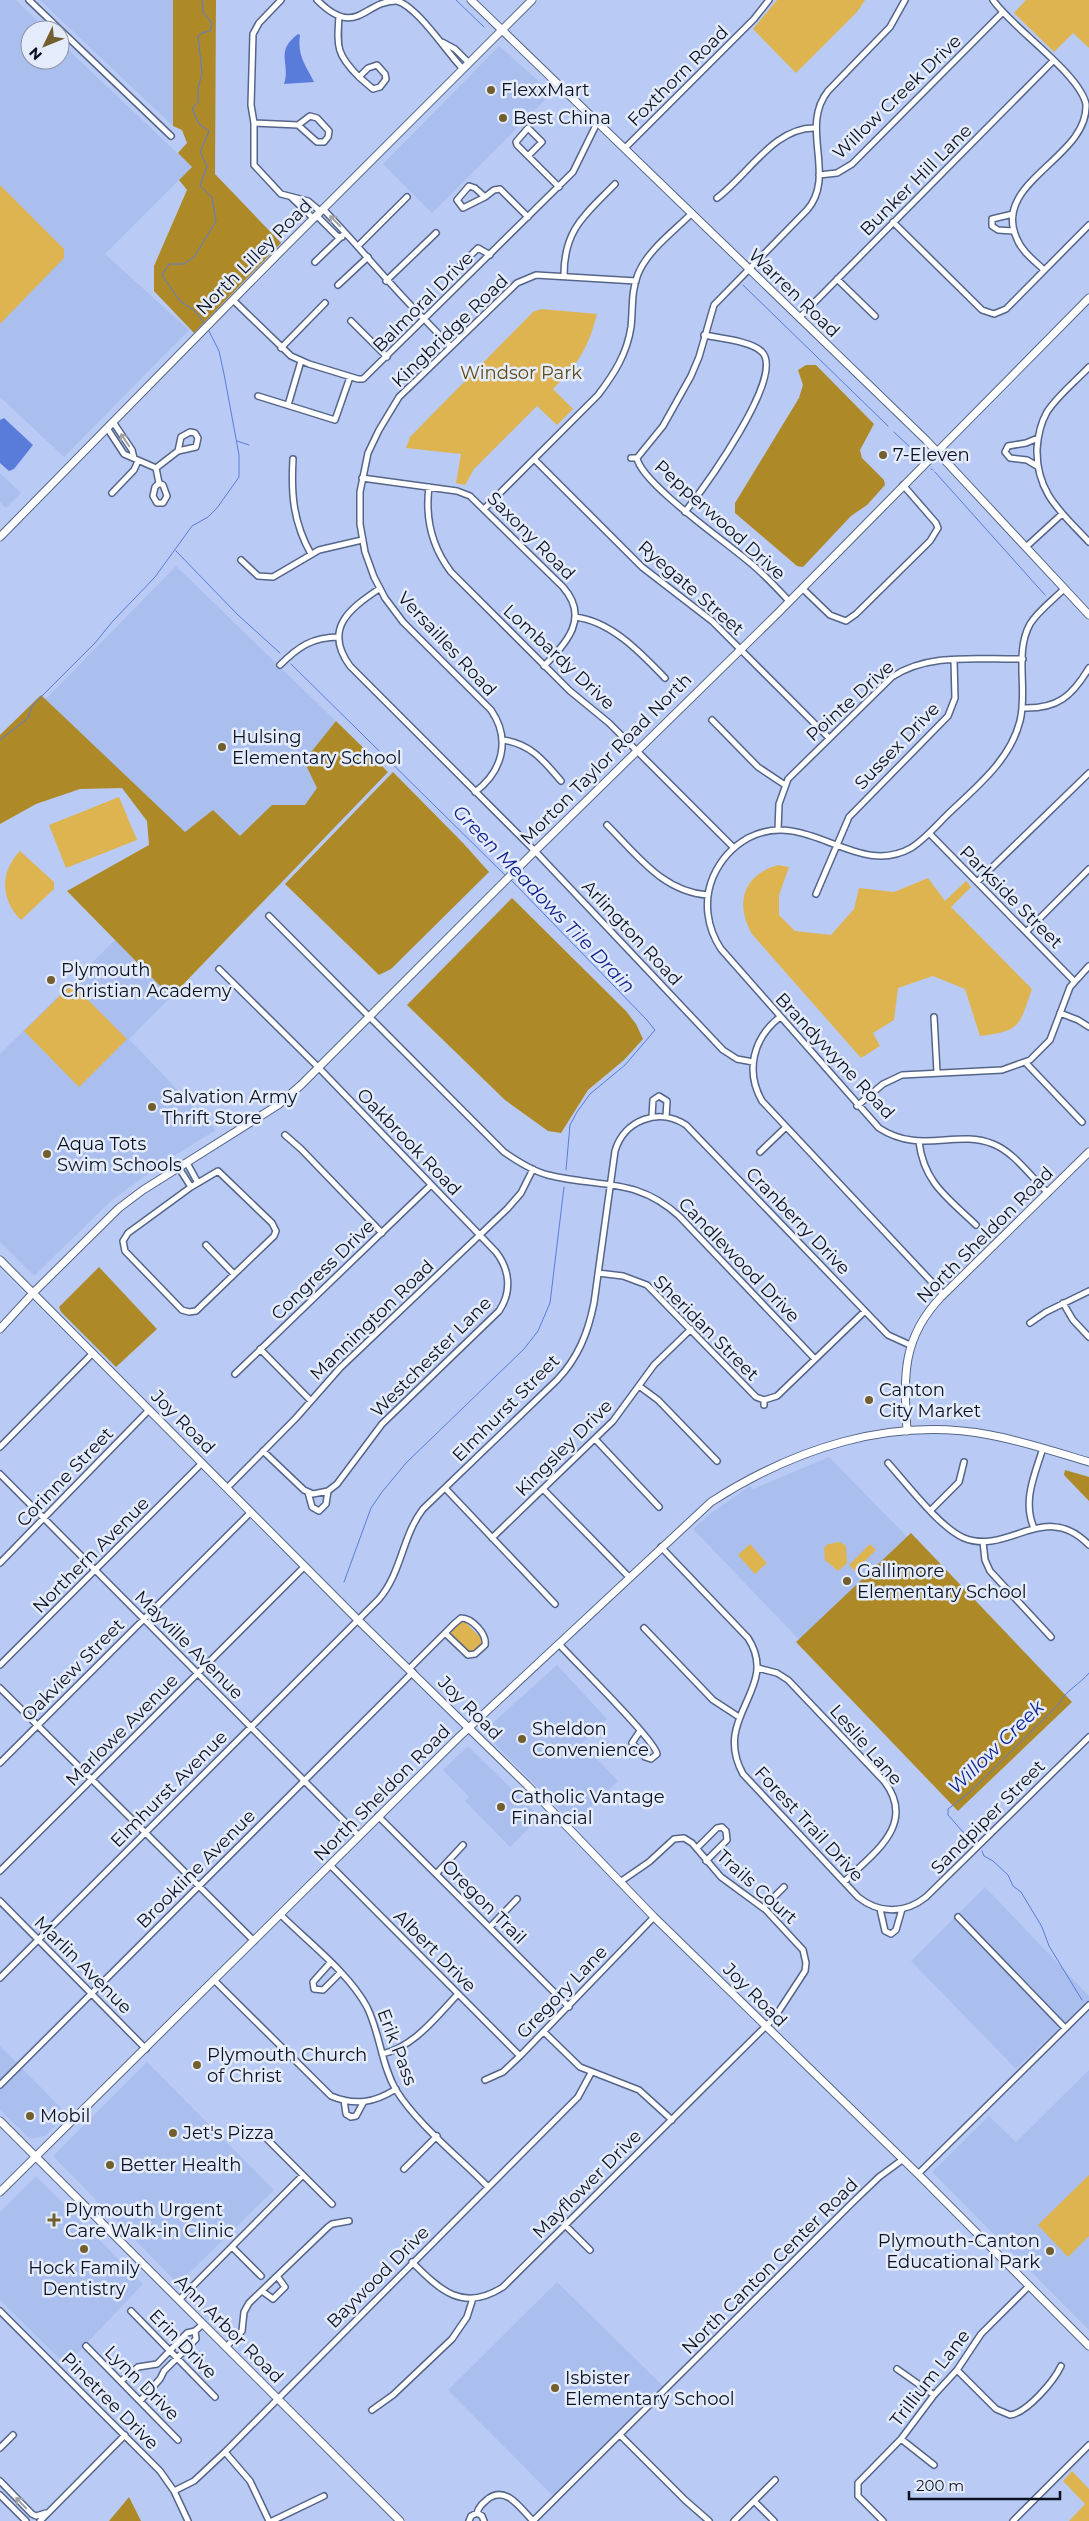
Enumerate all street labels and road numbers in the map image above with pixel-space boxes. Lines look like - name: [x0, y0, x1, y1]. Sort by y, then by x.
- street label: Foxthorn Road: [623, 21, 733, 131]
- street label: Willow Creek Drive: [828, 30, 966, 164]
- street label: Bunker Hill Lane: [855, 119, 977, 241]
- street label: North Lilley Road: [191, 194, 317, 320]
- street label: Warren Road: [744, 244, 844, 342]
- street label: Balmoral Drive: [368, 247, 478, 357]
- street label: Kingbridge Road: [387, 270, 513, 392]
- street label: Pepperwood Drive: [650, 455, 790, 585]
- street label: Saxony Road: [482, 487, 580, 585]
- street label: Ryegate Street: [633, 536, 749, 640]
- street label: Versailles Road: [393, 587, 501, 701]
- street label: Lombardy Drive: [499, 600, 619, 714]
- street label: Pointe Drive: [802, 656, 899, 746]
- street label: Morton Taylor Road North: [516, 669, 696, 849]
- street label: Sussex Drive: [850, 698, 944, 794]
- street label: Parkside Street: [955, 841, 1067, 953]
- street label: Arlington Road: [577, 876, 687, 990]
- street label: Brandywyne Road: [771, 988, 899, 1124]
- street label: Oakbrook Road: [352, 1084, 466, 1200]
- street label: North Sheldon Road: [912, 1162, 1058, 1308]
- street label: Cranberry Drive: [741, 1163, 855, 1279]
- street label: Candlewood Drive: [674, 1193, 804, 1327]
- street label: Congress Drive: [267, 1215, 379, 1325]
- street label: Mannington Road: [305, 1255, 439, 1385]
- street label: Sheridan Street: [649, 1271, 763, 1385]
- street label: Westchester Lane: [366, 1292, 496, 1422]
- street label: Elmhurst Street: [448, 1350, 564, 1466]
- street label: Joy Road: [146, 1385, 220, 1459]
- street label: Kingsley Drive: [511, 1395, 617, 1501]
- street label: Corinne Street: [12, 1423, 118, 1531]
- street label: Northern Avenue: [28, 1492, 154, 1618]
- street label: Mayville Avenue: [130, 1586, 248, 1704]
- street label: Oakview Street: [17, 1614, 129, 1726]
- street label: Marlowe Avenue: [61, 1669, 183, 1791]
- street label: Joy Road: [433, 1671, 507, 1745]
- street label: Leslie Lane: [825, 1700, 907, 1790]
- street label: North Sheldon Road: [309, 1720, 455, 1866]
- street label: Elmhurst Avenue: [106, 1726, 232, 1852]
- street label: Sandpiper Street: [926, 1755, 1050, 1879]
- street label: Forest Trail Drive: [750, 1762, 868, 1886]
- street label: Brookline Avenue: [132, 1805, 260, 1933]
- street label: Trails Court: [712, 1845, 802, 1929]
- street label: Oregon Trail: [437, 1855, 531, 1949]
- street label: Albert Drive: [389, 1905, 481, 1997]
- street label: Marlin Avenue: [29, 1911, 137, 2019]
- street label: Gregory Lane: [512, 1941, 612, 2043]
- street label: Joy Road: [718, 1958, 792, 2032]
- street label: Erik Pass: [372, 2006, 422, 2089]
- street label: Mayflower Drive: [528, 2125, 646, 2243]
- street label: North Canton Center Road: [677, 2173, 863, 2359]
- street label: Baywood Drive: [322, 2221, 434, 2333]
- street label: Ann Arbor Road: [170, 2270, 288, 2388]
- street label: Erin Drive: [145, 2305, 222, 2383]
- street label: Trillium Lane: [885, 2325, 975, 2431]
- street label: Lynn Drive: [100, 2341, 184, 2425]
- street label: Pinetree Drive: [57, 2348, 163, 2454]

